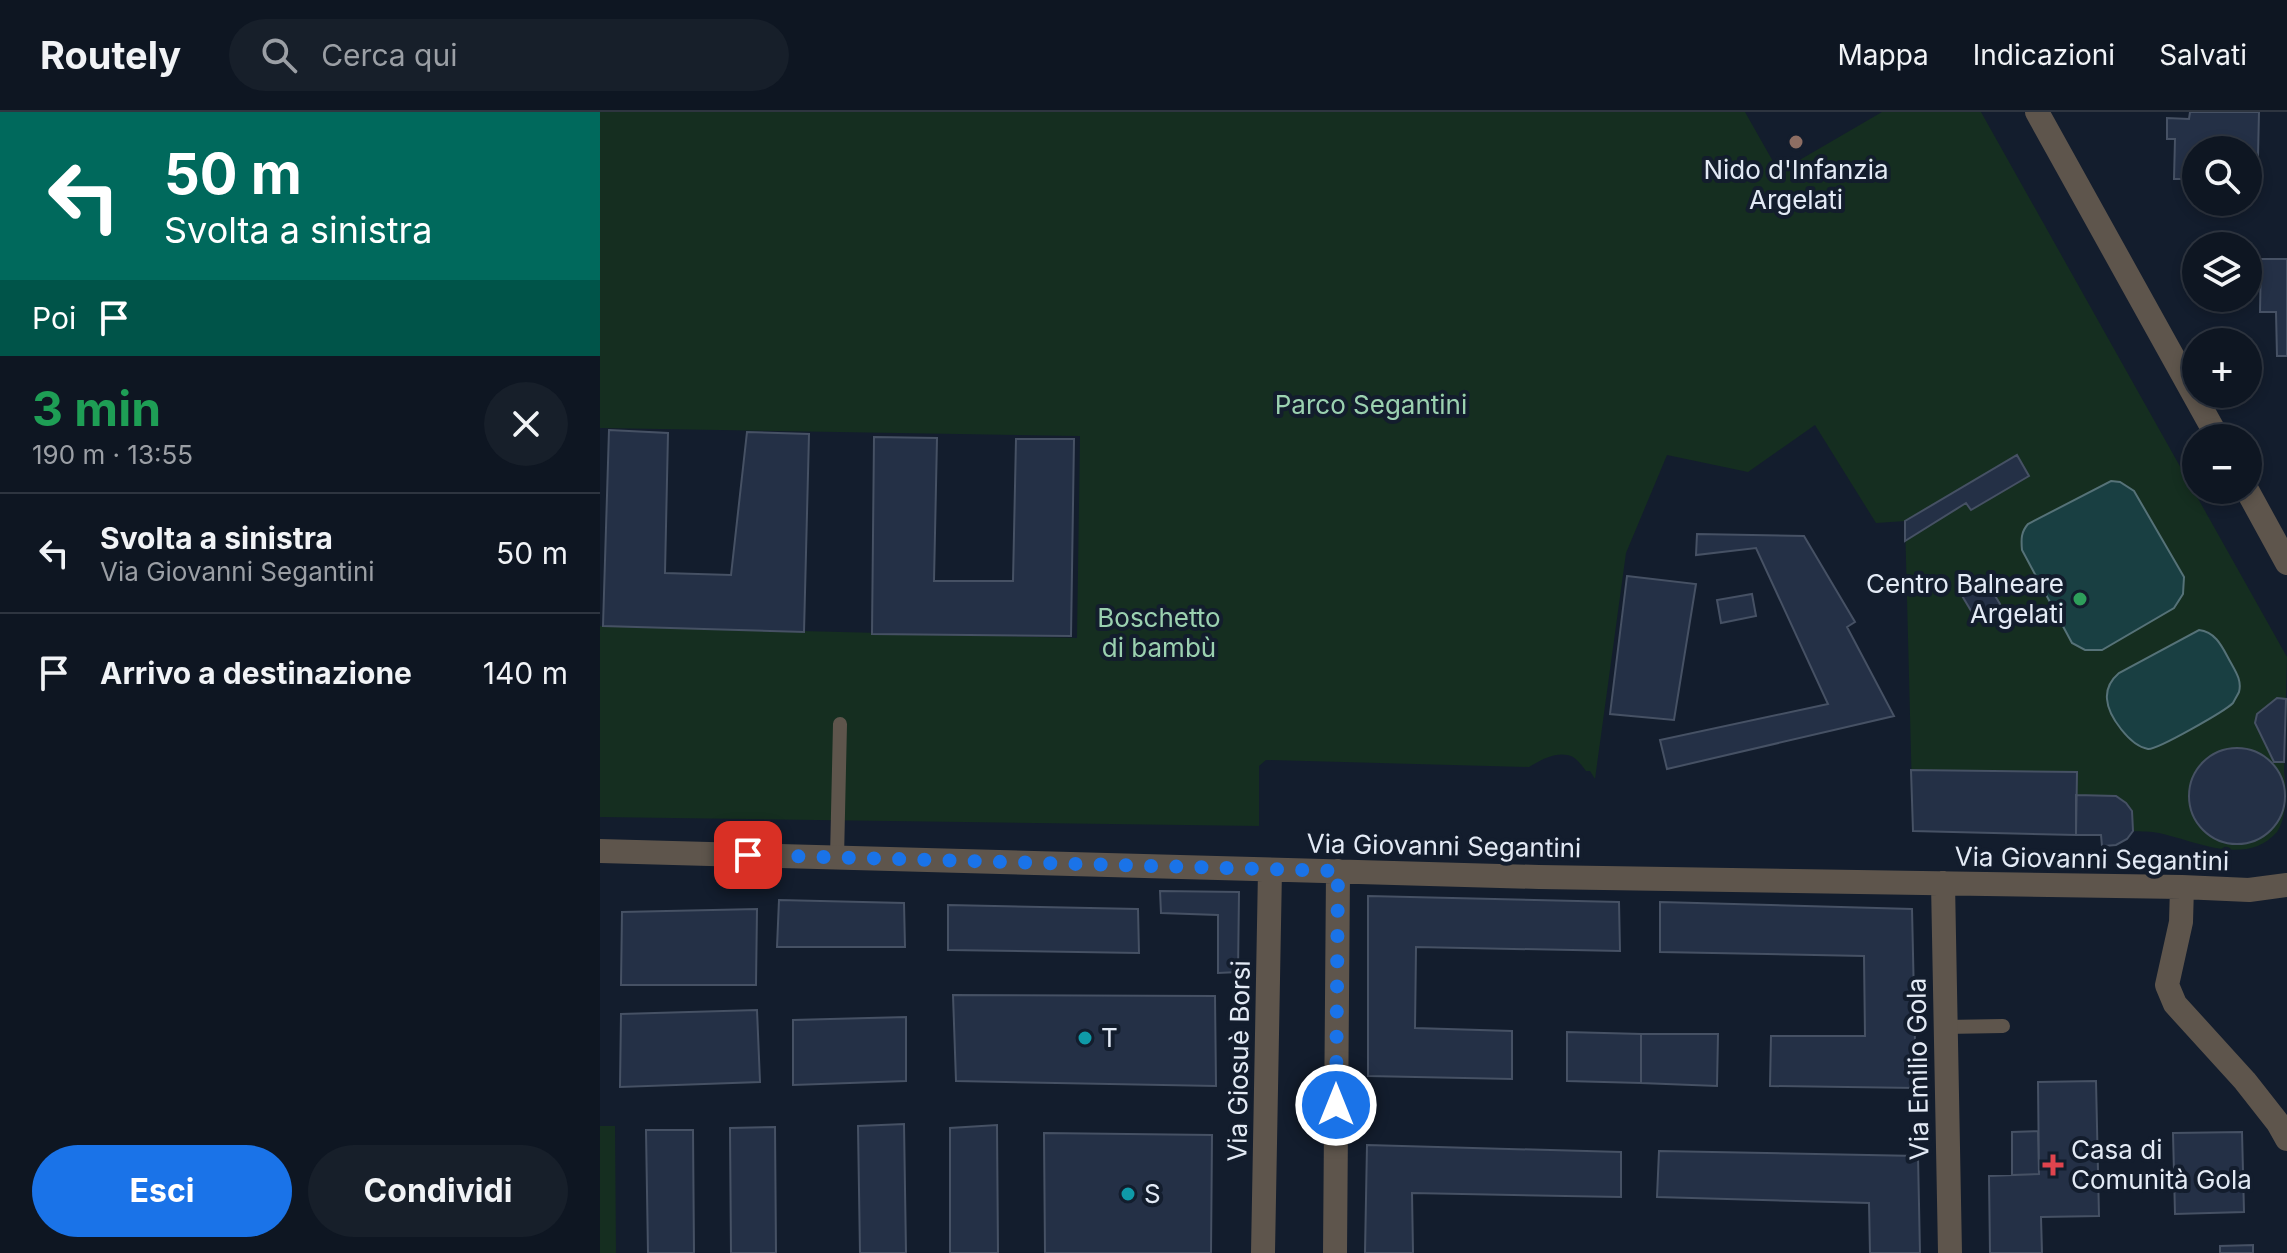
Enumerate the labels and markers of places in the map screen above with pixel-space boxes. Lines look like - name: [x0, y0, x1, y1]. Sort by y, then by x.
- marker: Nido d'Infanzia Argelati: [1787, 133, 1805, 151]
- place label: Nido d'Infanzia Argelati: [1703, 154, 1889, 215]
- place label: Centro Balneare Argelati: [1866, 568, 2064, 629]
- marker: Centro Balneare Argelati: [2071, 590, 2089, 608]
- pin: [714, 821, 782, 889]
- place label: T: [1101, 1022, 1118, 1053]
- marker: T: [1076, 1029, 1094, 1047]
- place label: Casa di Comunità Gola: [2071, 1134, 2252, 1195]
- marker: Casa di Comunità Gola: [2042, 1154, 2064, 1176]
- place label: S: [1144, 1178, 1161, 1209]
- marker: S: [1119, 1185, 1137, 1203]

